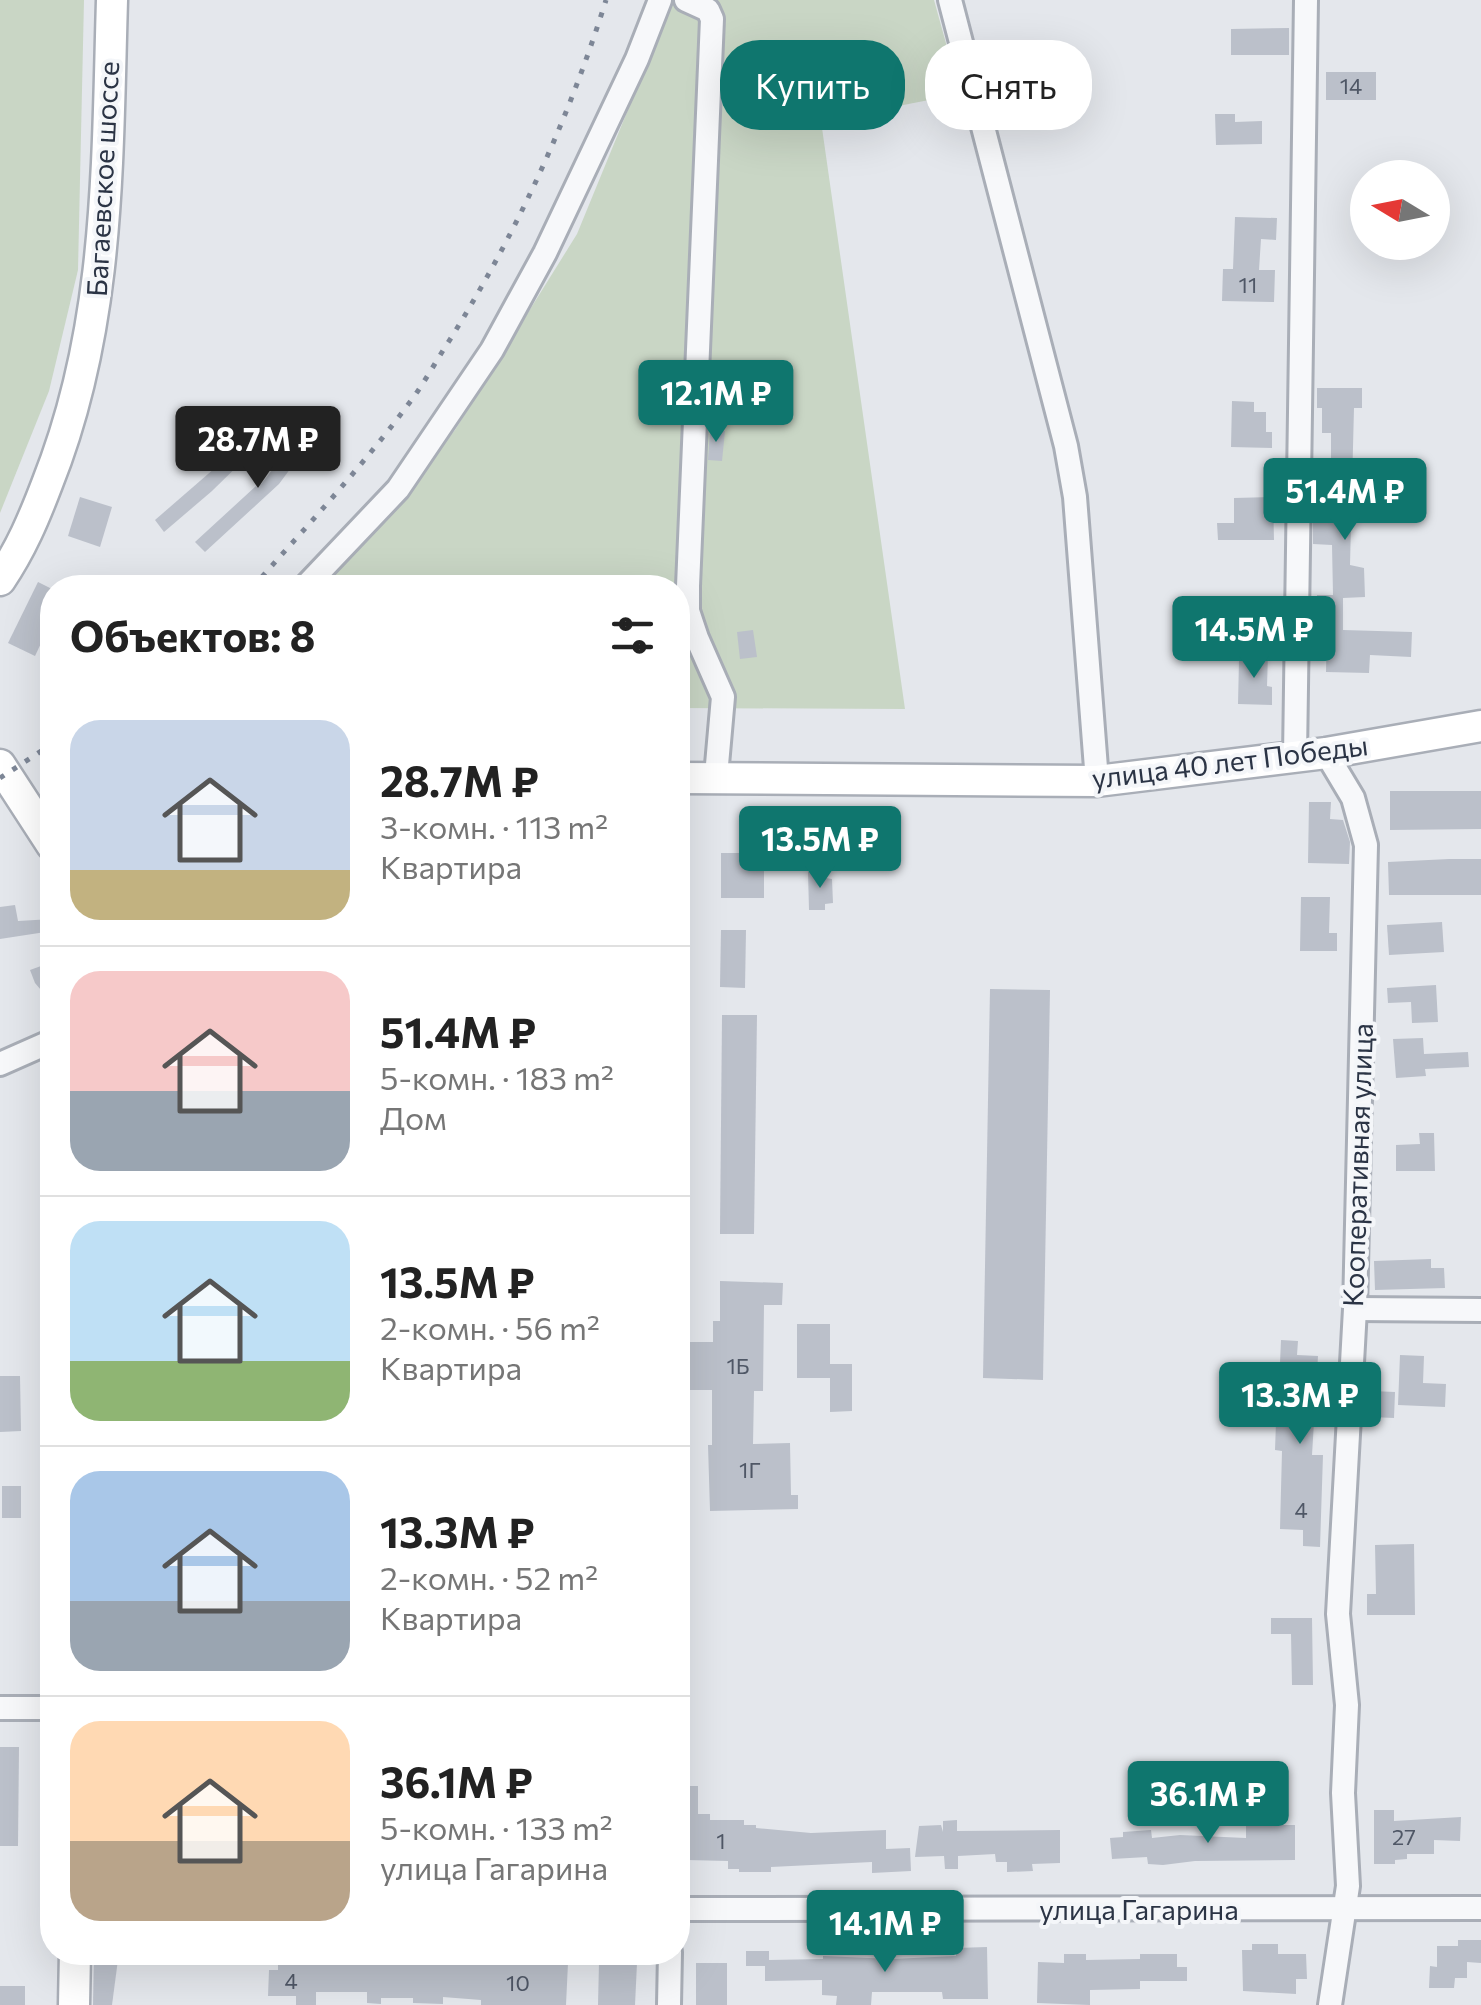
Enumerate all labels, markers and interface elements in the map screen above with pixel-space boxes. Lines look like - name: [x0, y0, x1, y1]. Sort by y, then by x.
- chip: Купить: [720, 40, 905, 130]
- chip: Снять: [925, 40, 1092, 130]
- street label: Багаевское шоссе: [79, 60, 125, 298]
- house number: 14: [1340, 72, 1362, 99]
- north arrow: [1350, 160, 1450, 260]
- map controls: [1350, 160, 1450, 260]
- house number: 11: [1239, 271, 1257, 298]
- pin: 12.1M ₽: [624, 360, 808, 445]
- text: 12.1M ₽: [660, 372, 772, 412]
- pin: 28.7M ₽: [166, 406, 350, 491]
- text: 28.7M ₽: [197, 418, 319, 458]
- pin: 51.4M ₽: [1253, 458, 1437, 543]
- text: 51.4M ₽: [1285, 470, 1405, 510]
- pin: 14.5M ₽: [1162, 596, 1346, 681]
- icon: filters: [605, 608, 660, 663]
- text: 14.5M ₽: [1194, 608, 1314, 648]
- text: Объектов: 8: [70, 609, 315, 661]
- street label: улица 40 лет Победы: [1090, 727, 1370, 795]
- text: 28.7M ₽: [380, 754, 539, 806]
- icon: home: [150, 760, 270, 880]
- text: 3-комн. · 113 m²: [380, 806, 608, 846]
- pin: 13.5M ₽: [728, 806, 912, 891]
- text: 13.5M ₽: [761, 818, 879, 858]
- text: Квартира: [380, 846, 522, 886]
- text: 51.4M ₽: [380, 1005, 536, 1057]
- icon: home: [150, 1011, 270, 1131]
- street label: Кооперативная улица: [1335, 1022, 1379, 1308]
- text: 5-комн. · 183 m²: [380, 1057, 614, 1097]
- text: Дом: [380, 1097, 447, 1137]
- text: 13.5M ₽: [380, 1255, 535, 1307]
- icon: home: [150, 1261, 270, 1381]
- text: 2-комн. · 56 m²: [380, 1307, 600, 1347]
- text: Квартира: [380, 1347, 522, 1387]
- house number: 1Б: [726, 1352, 750, 1379]
- pin: 13.3M ₽: [1208, 1362, 1392, 1447]
- text: 13.3M ₽: [1241, 1374, 1359, 1414]
- house number: 1Г: [739, 1456, 761, 1483]
- house number: 4: [1294, 1496, 1308, 1523]
- text: 13.3M ₽: [380, 1505, 535, 1557]
- icon: home: [150, 1511, 270, 1631]
- text: 2-комн. · 52 m²: [380, 1557, 598, 1597]
- text: Квартира: [380, 1597, 522, 1637]
- text: 36.1M ₽: [380, 1755, 533, 1807]
- icon: home: [150, 1761, 270, 1881]
- pin: 36.1M ₽: [1116, 1761, 1300, 1846]
- text: 36.1M ₽: [1150, 1773, 1266, 1813]
- text: 5-комн. · 133 m²: [380, 1807, 613, 1847]
- house number: 27: [1392, 1823, 1416, 1850]
- house number: 1: [716, 1827, 726, 1854]
- text: улица Гагарина: [380, 1847, 608, 1887]
- pin: 14.1M ₽: [793, 1890, 977, 1975]
- street label: улица Гагарина: [1039, 1892, 1239, 1926]
- text: 14.1M ₽: [829, 1902, 941, 1942]
- house number: 4: [284, 1967, 298, 1994]
- house number: 10: [506, 1969, 530, 1996]

